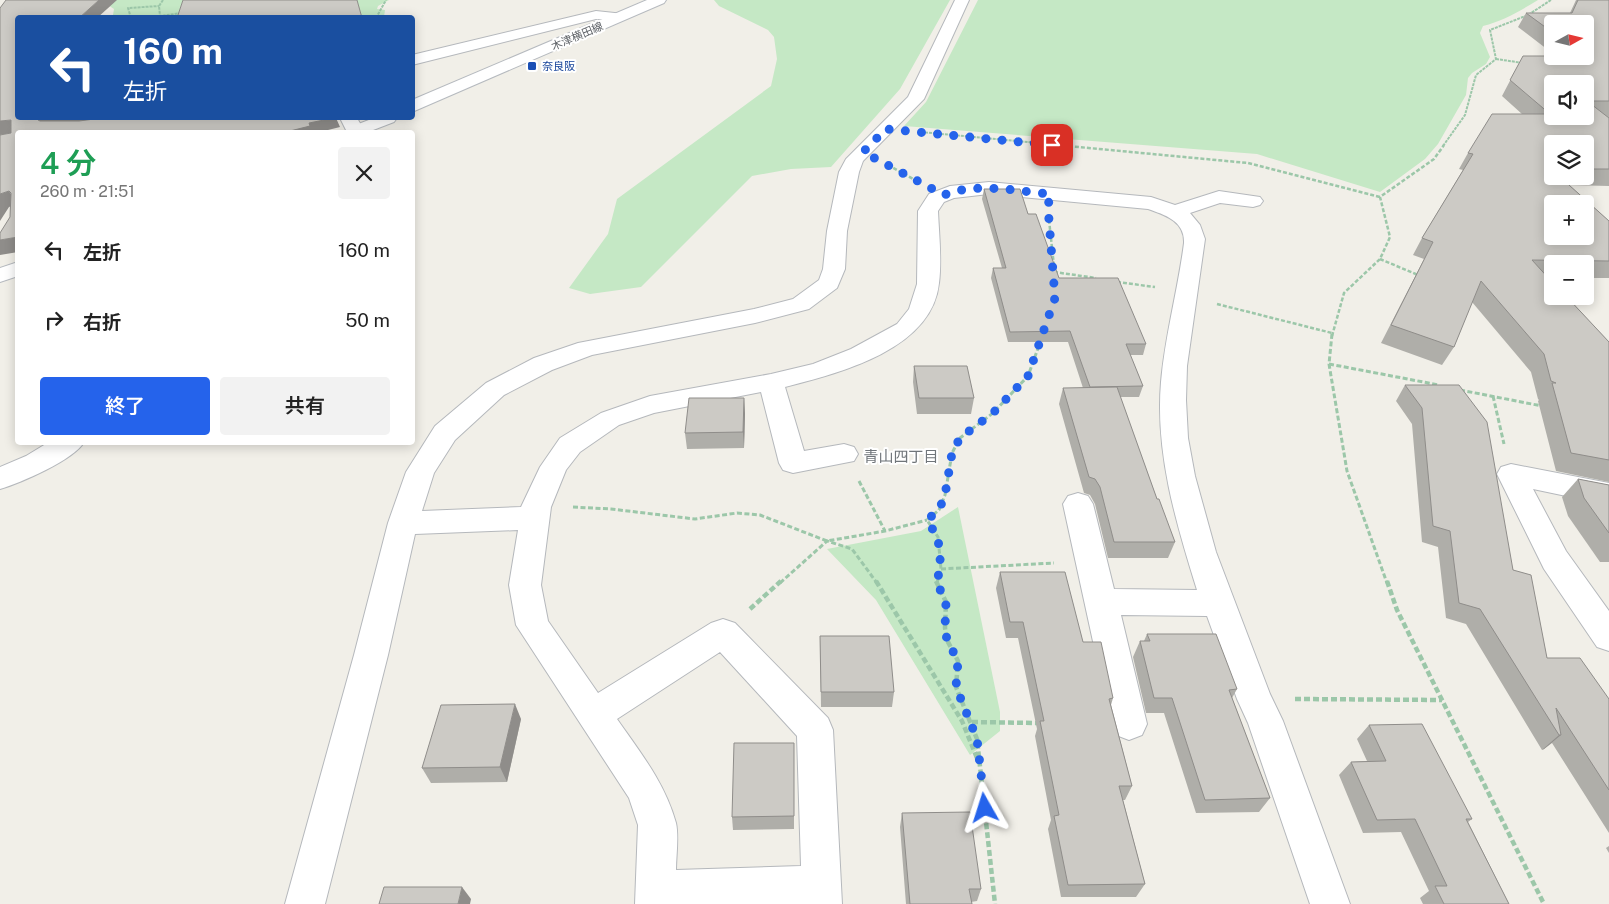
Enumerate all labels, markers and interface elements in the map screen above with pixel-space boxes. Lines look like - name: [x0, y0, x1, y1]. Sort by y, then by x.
- north arrow: [1544, 15, 1594, 65]
- map controls: [1544, 15, 1594, 305]
- street label: 木津横田線: [549, 20, 605, 52]
- text: 160 m: [123, 31, 223, 72]
- icon: left: [40, 35, 105, 100]
- marker: 奈良阪: [526, 60, 538, 72]
- place label: 奈良阪: [542, 60, 575, 72]
- button: sound: [1544, 75, 1594, 125]
- text: 左折: [123, 78, 167, 104]
- pin: [1031, 124, 1073, 166]
- icon: arrive: [1038, 131, 1066, 159]
- button: layers: [1544, 135, 1594, 185]
- text: 4 分: [40, 145, 96, 181]
- button: close: [338, 147, 390, 199]
- text: 260 m · 21:51: [40, 182, 135, 201]
- button: +: [1544, 195, 1594, 245]
- icon: left: [40, 236, 68, 264]
- text: 160 m: [338, 239, 390, 261]
- text: 左折: [83, 241, 121, 263]
- button: −: [1544, 255, 1594, 305]
- icon: right: [40, 306, 68, 334]
- text: 50 m: [345, 309, 390, 331]
- text: 右折: [83, 311, 121, 333]
- button: 終了: [40, 377, 210, 435]
- button: 共有: [220, 377, 390, 435]
- district label: 青山四丁目: [863, 448, 939, 465]
- position arrow: [958, 781, 1010, 833]

